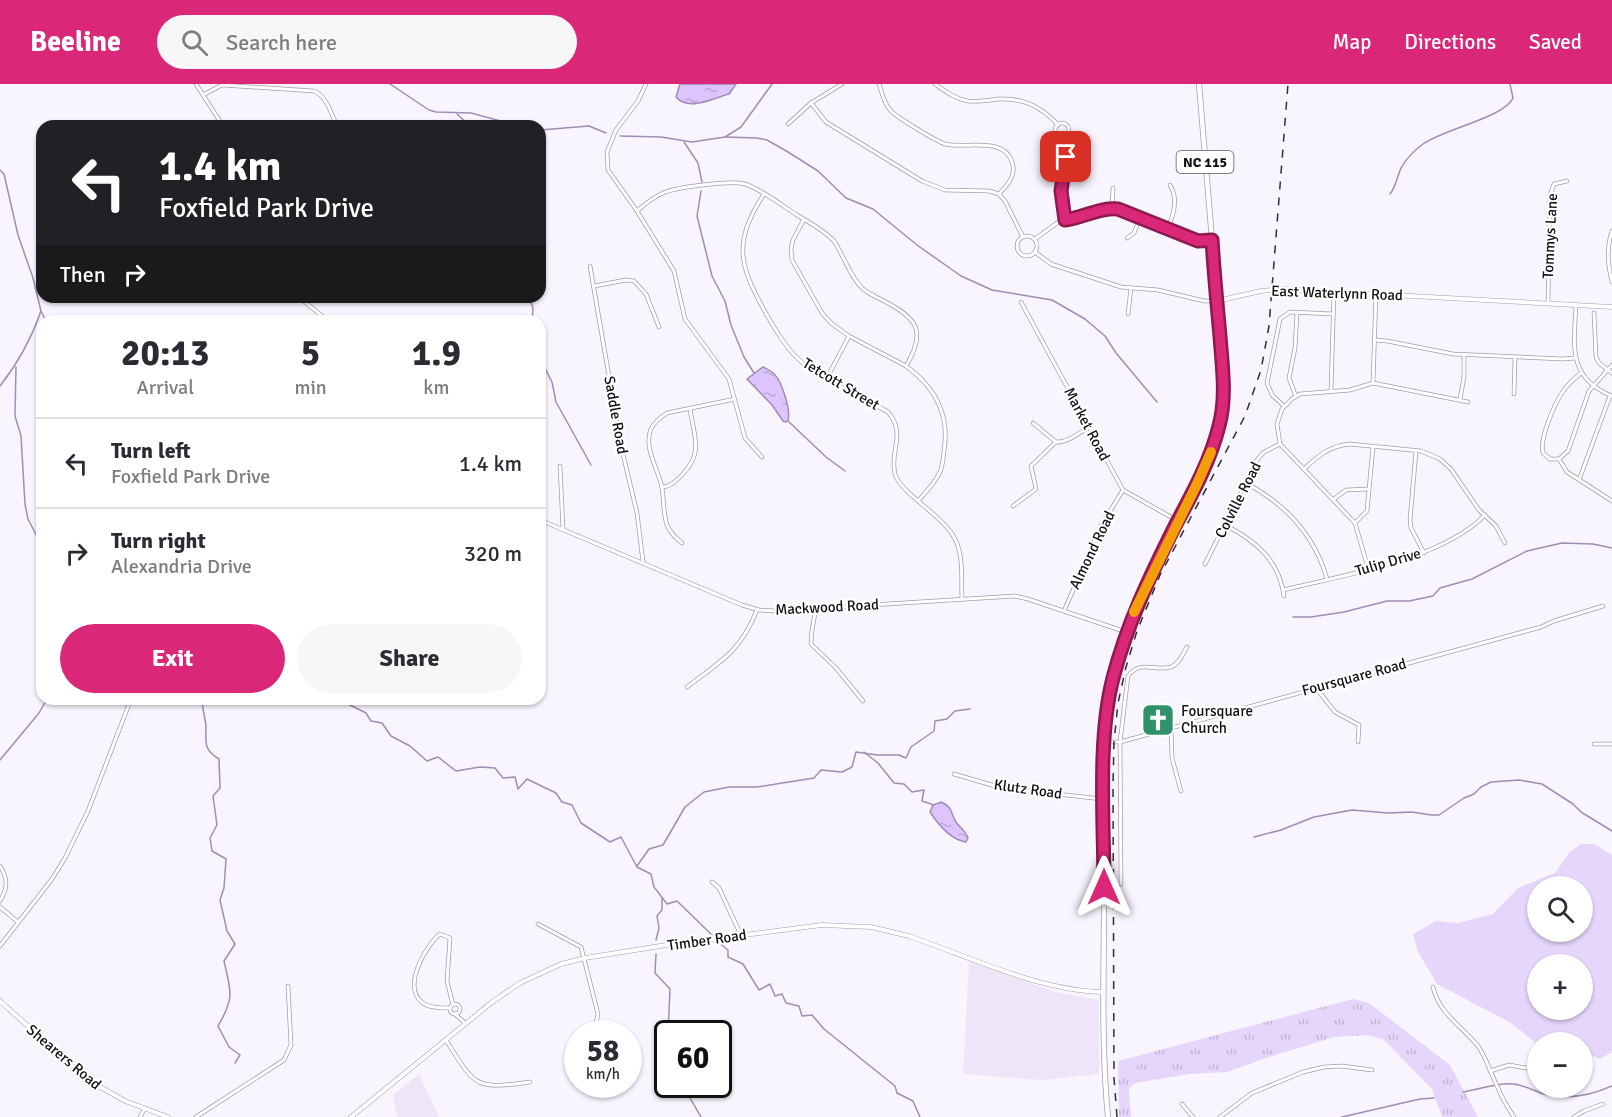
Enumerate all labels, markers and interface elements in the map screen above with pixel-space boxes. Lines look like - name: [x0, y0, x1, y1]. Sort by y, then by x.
- search box: [157, 15, 577, 69]
- text: Beeline: [30, 25, 121, 59]
- icon: search: [178, 26, 211, 59]
- text: Search here: [226, 29, 337, 56]
- text: Map: [1333, 29, 1371, 55]
- text: Directions: [1404, 29, 1496, 55]
- text: Saved: [1529, 29, 1582, 55]
- pin: [1040, 131, 1091, 182]
- icon: arrive: [1049, 140, 1082, 173]
- text: 1.4 km: [159, 141, 282, 192]
- icon: left: [60, 144, 138, 222]
- road number: NC 115: [1176, 151, 1234, 173]
- text: Foxfield Park Drive: [159, 192, 374, 225]
- street label: Tommys Lane: [1539, 193, 1561, 279]
- icon: right: [118, 258, 151, 291]
- text: Then: [60, 261, 106, 288]
- street label: East Waterlynn Road: [1271, 282, 1403, 304]
- text: 20:13: [121, 331, 209, 376]
- text: 5: [301, 331, 320, 376]
- text: 1.9: [412, 331, 461, 376]
- street label: Tetcott Street: [799, 354, 883, 414]
- text: Arrival: [136, 375, 194, 400]
- text: min: [294, 375, 327, 400]
- text: km: [423, 375, 449, 400]
- street label: Saddle Road: [600, 375, 632, 455]
- street label: Market Road: [1060, 384, 1114, 464]
- text: Turn left: [111, 437, 191, 464]
- icon: left: [60, 447, 93, 480]
- text: 1.4 km: [459, 450, 522, 477]
- street label: Colville Road: [1211, 459, 1265, 541]
- text: Foxfield Park Drive: [111, 464, 270, 489]
- street label: Almond Road: [1065, 508, 1119, 592]
- text: Turn right: [111, 527, 206, 554]
- icon: right: [60, 537, 93, 570]
- text: 320 m: [464, 540, 522, 567]
- street label: Tulip Drive: [1353, 544, 1423, 580]
- text: Alexandria Drive: [111, 554, 252, 579]
- street label: Mackwood Road: [775, 595, 879, 619]
- button: Exit: [60, 624, 285, 693]
- button: Share: [297, 624, 522, 693]
- street label: Foursquare Road: [1300, 654, 1408, 700]
- church icon: Foursquare Church: [1140, 702, 1176, 738]
- place label: Foursquare Church: [1181, 702, 1253, 737]
- street label: Klutz Road: [993, 775, 1063, 803]
- position arrow: [1072, 855, 1136, 919]
- map controls: [1527, 876, 1593, 1098]
- button: search: [1527, 876, 1593, 942]
- street label: Timber Road: [666, 926, 748, 954]
- button: +: [1527, 954, 1593, 1020]
- speed limit sign: 60: [654, 1020, 732, 1098]
- street label: Shearers Road: [23, 1021, 105, 1093]
- button: −: [1527, 1032, 1593, 1098]
- text: 58: [587, 1033, 619, 1070]
- text: km/h: [586, 1065, 620, 1083]

